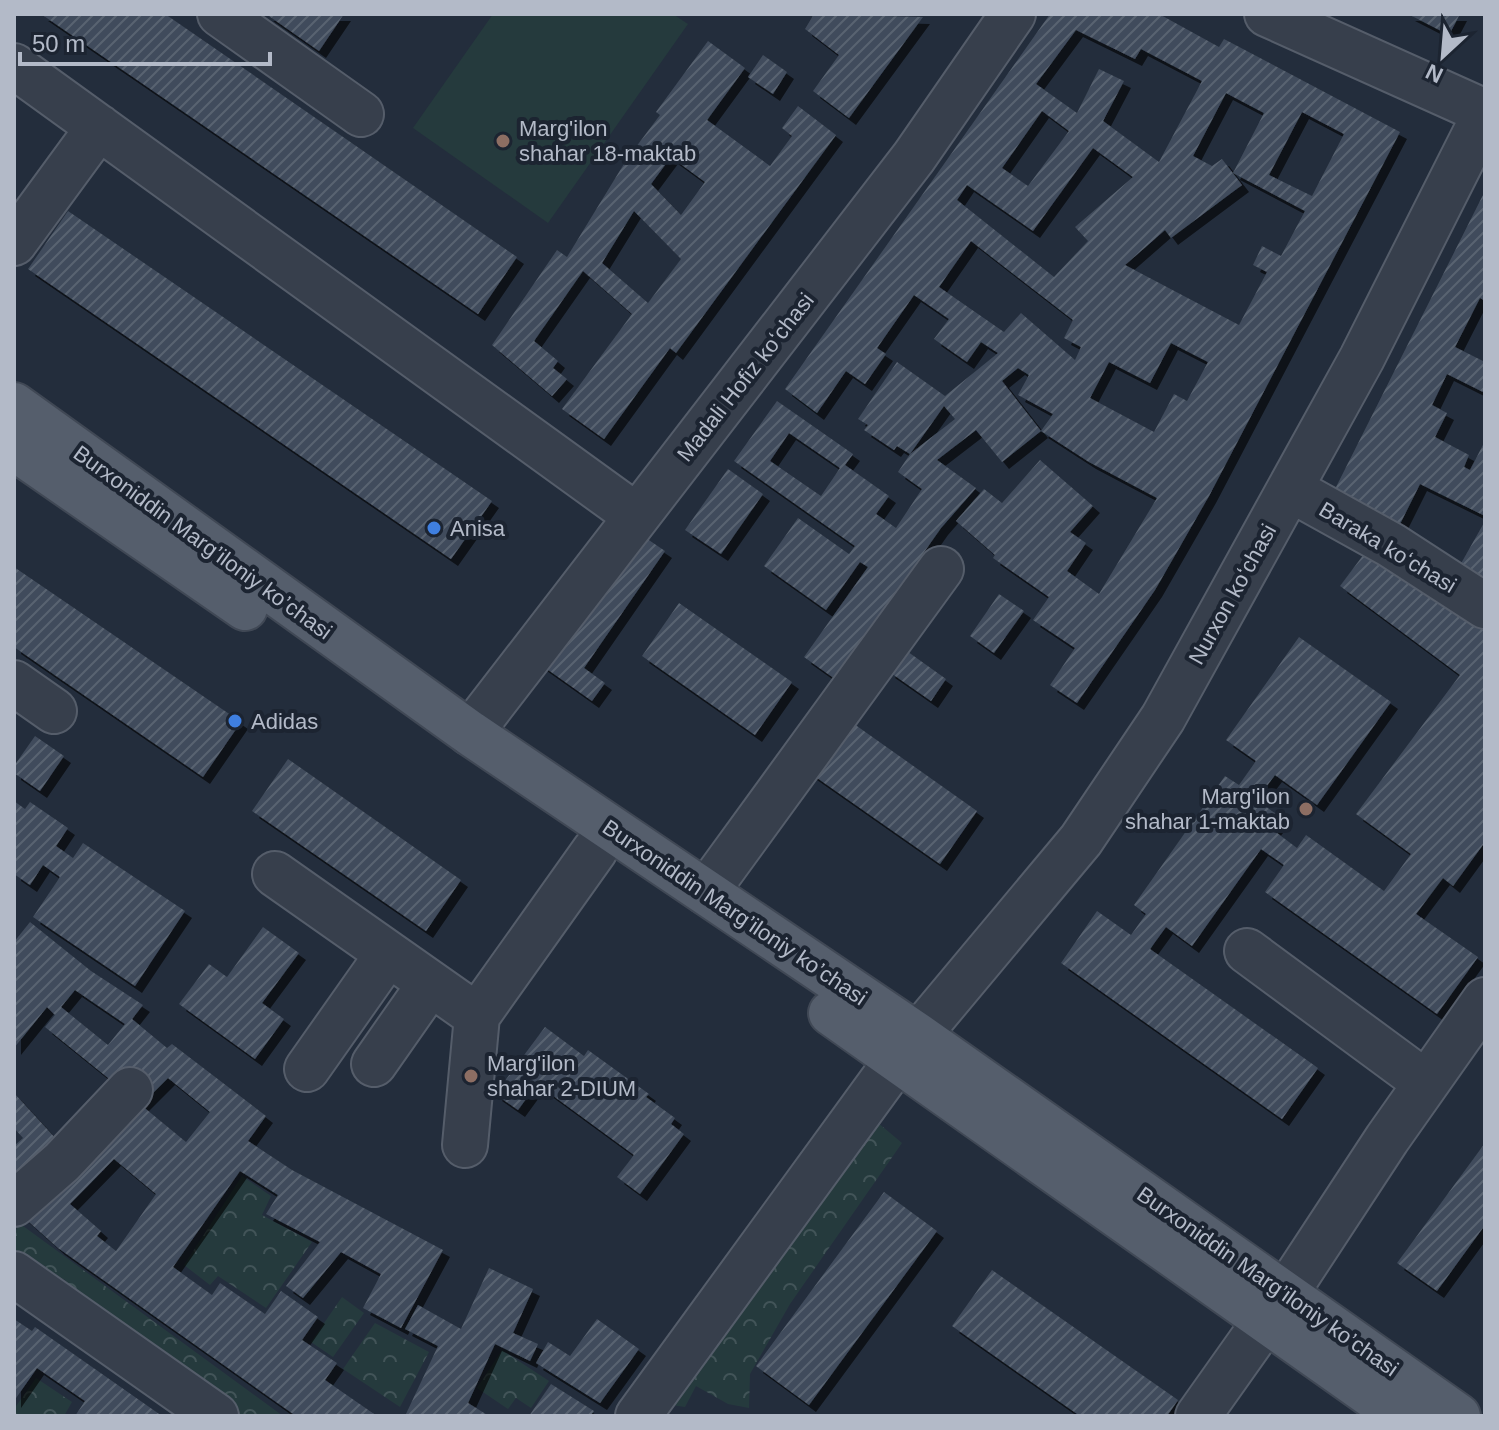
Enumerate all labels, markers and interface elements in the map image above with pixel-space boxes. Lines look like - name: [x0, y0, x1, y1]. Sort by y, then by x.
- scale bar: [20, 16, 270, 66]
- north arrow: [1403, 16, 1483, 96]
- text: 50 m: [32, 30, 85, 57]
- text: N: [1422, 59, 1447, 88]
- place label: Marg'ilon shahar 18-maktab: [519, 116, 696, 166]
- marker: Marg'ilon shahar 18-maktab: [494, 132, 512, 150]
- street label: Madali Hofiz koʻchasi: [672, 288, 819, 466]
- street label: Burxoniddin Marg’iloniy ko’chasi: [69, 440, 337, 645]
- street label: Baraka koʻchasi: [1315, 497, 1461, 598]
- place label: Anisa: [450, 516, 506, 541]
- marker: Anisa: [425, 519, 443, 537]
- street label: Nurxon koʻchasi: [1184, 520, 1281, 669]
- place label: Adidas: [251, 709, 318, 734]
- marker: Adidas: [226, 712, 244, 730]
- place label: Marg'ilon shahar 1-maktab: [1125, 784, 1290, 834]
- marker: Marg'ilon shahar 1-maktab: [1297, 800, 1315, 818]
- street label: Burxoniddin Marg’iloniy ko’chasi: [598, 815, 871, 1010]
- place label: Marg'ilon shahar 2-DIUM: [487, 1051, 636, 1101]
- marker: Marg'ilon shahar 2-DIUM: [462, 1067, 480, 1085]
- street label: Burxoniddin Marg’iloniy ko’chasi: [1132, 1181, 1403, 1381]

